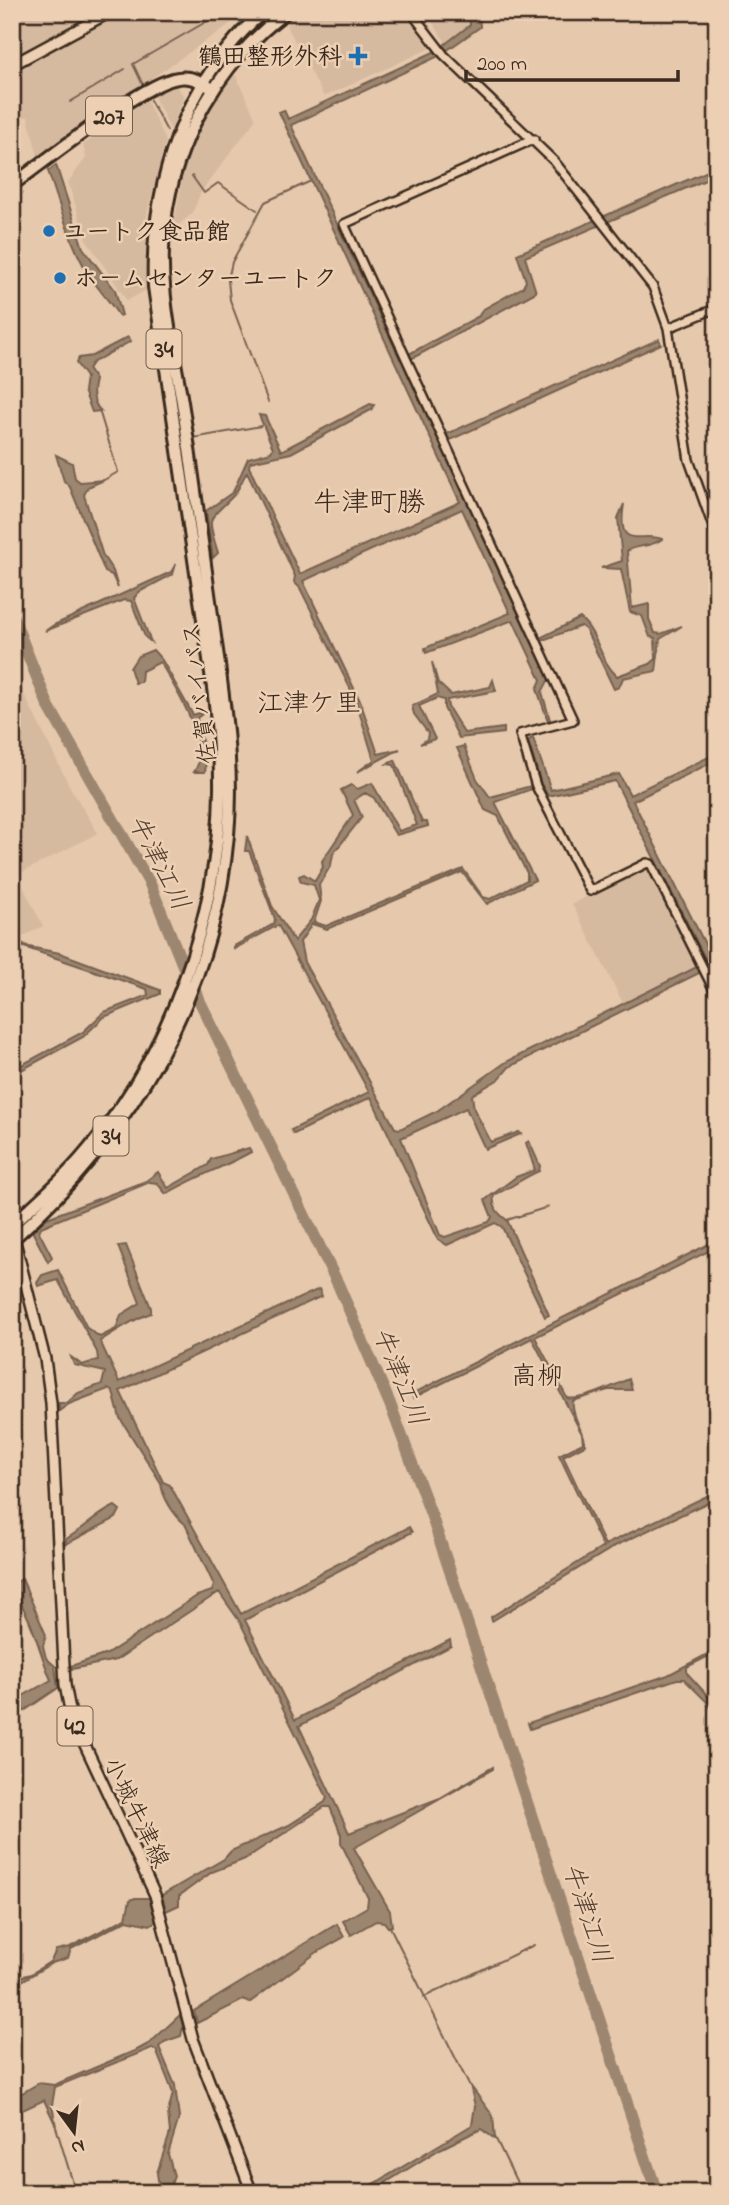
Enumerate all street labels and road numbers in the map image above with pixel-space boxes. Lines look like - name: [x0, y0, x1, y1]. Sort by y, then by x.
- road number: 207: [86, 97, 132, 136]
- road number: 34: [146, 330, 182, 368]
- street label: 佐賀バイパス: [175, 619, 228, 766]
- road number: 34: [94, 1116, 128, 1156]
- road number: 42: [57, 1707, 92, 1746]
- street label: 小城牛津線: [93, 1751, 177, 1875]

